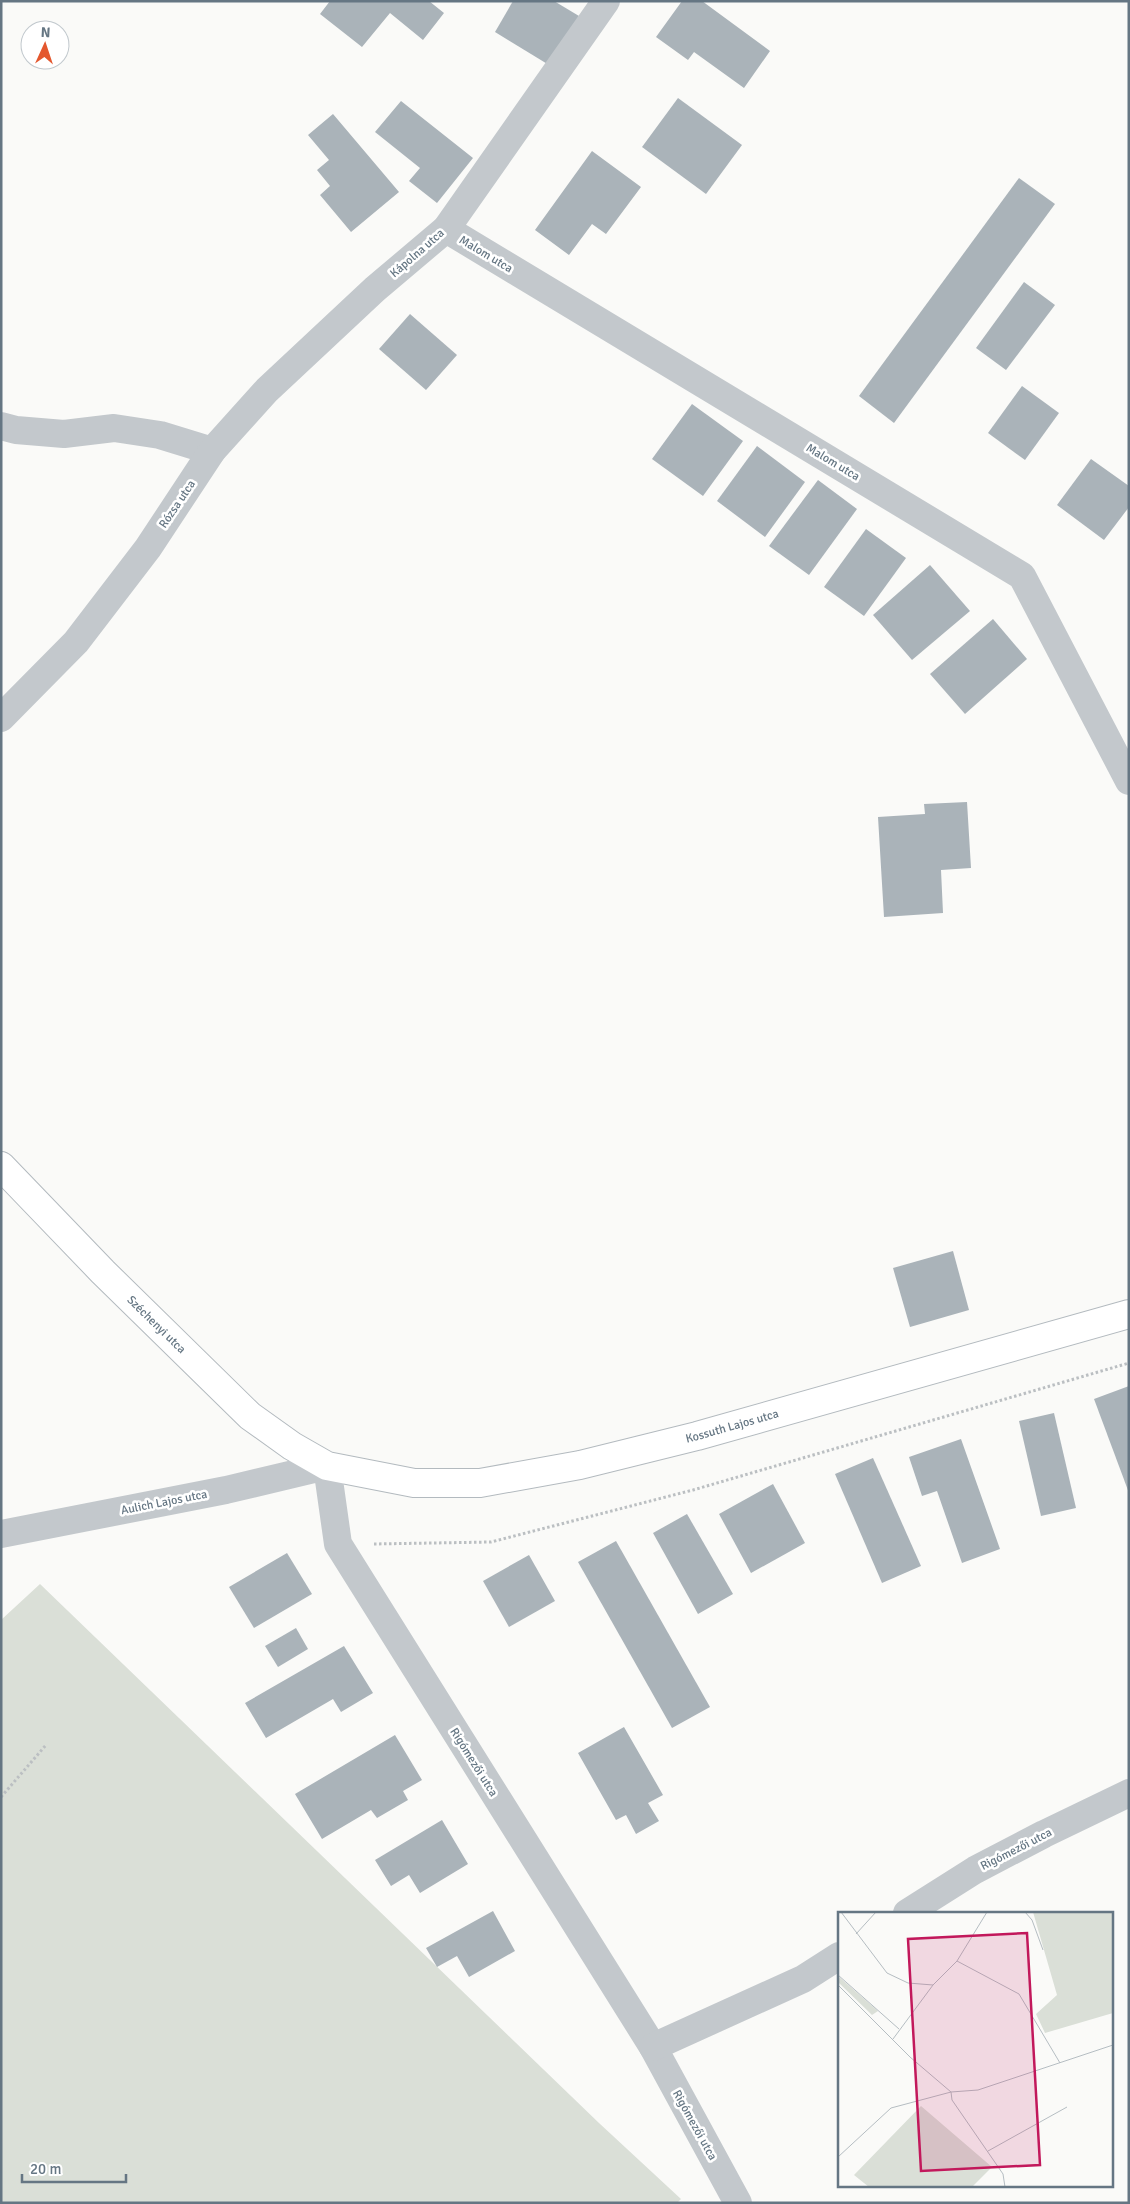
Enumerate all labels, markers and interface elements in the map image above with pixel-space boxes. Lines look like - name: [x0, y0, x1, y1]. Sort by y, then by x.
- north arrow: [20, 20, 70, 70]
- text: N: [40, 24, 51, 41]
- street label: Kápolna utca: [387, 226, 448, 281]
- street label: Malom utca: [456, 233, 515, 276]
- street label: Malom utca: [803, 441, 862, 484]
- street label: Rózsa utca: [156, 477, 199, 531]
- street label: Széchenyi utca: [124, 1293, 189, 1357]
- street label: Kossuth Lajos utca: [684, 1406, 780, 1447]
- street label: Aulich Lajos utca: [120, 1487, 208, 1518]
- street label: Rigómezői utca: [446, 1725, 501, 1799]
- street label: Rigómezői utca: [978, 1825, 1055, 1874]
- inset map: [838, 1912, 1112, 2186]
- street label: Rigómezői utca: [669, 2087, 720, 2163]
- scale bar: [22, 2152, 126, 2184]
- text: 20 m: [30, 2160, 61, 2178]

